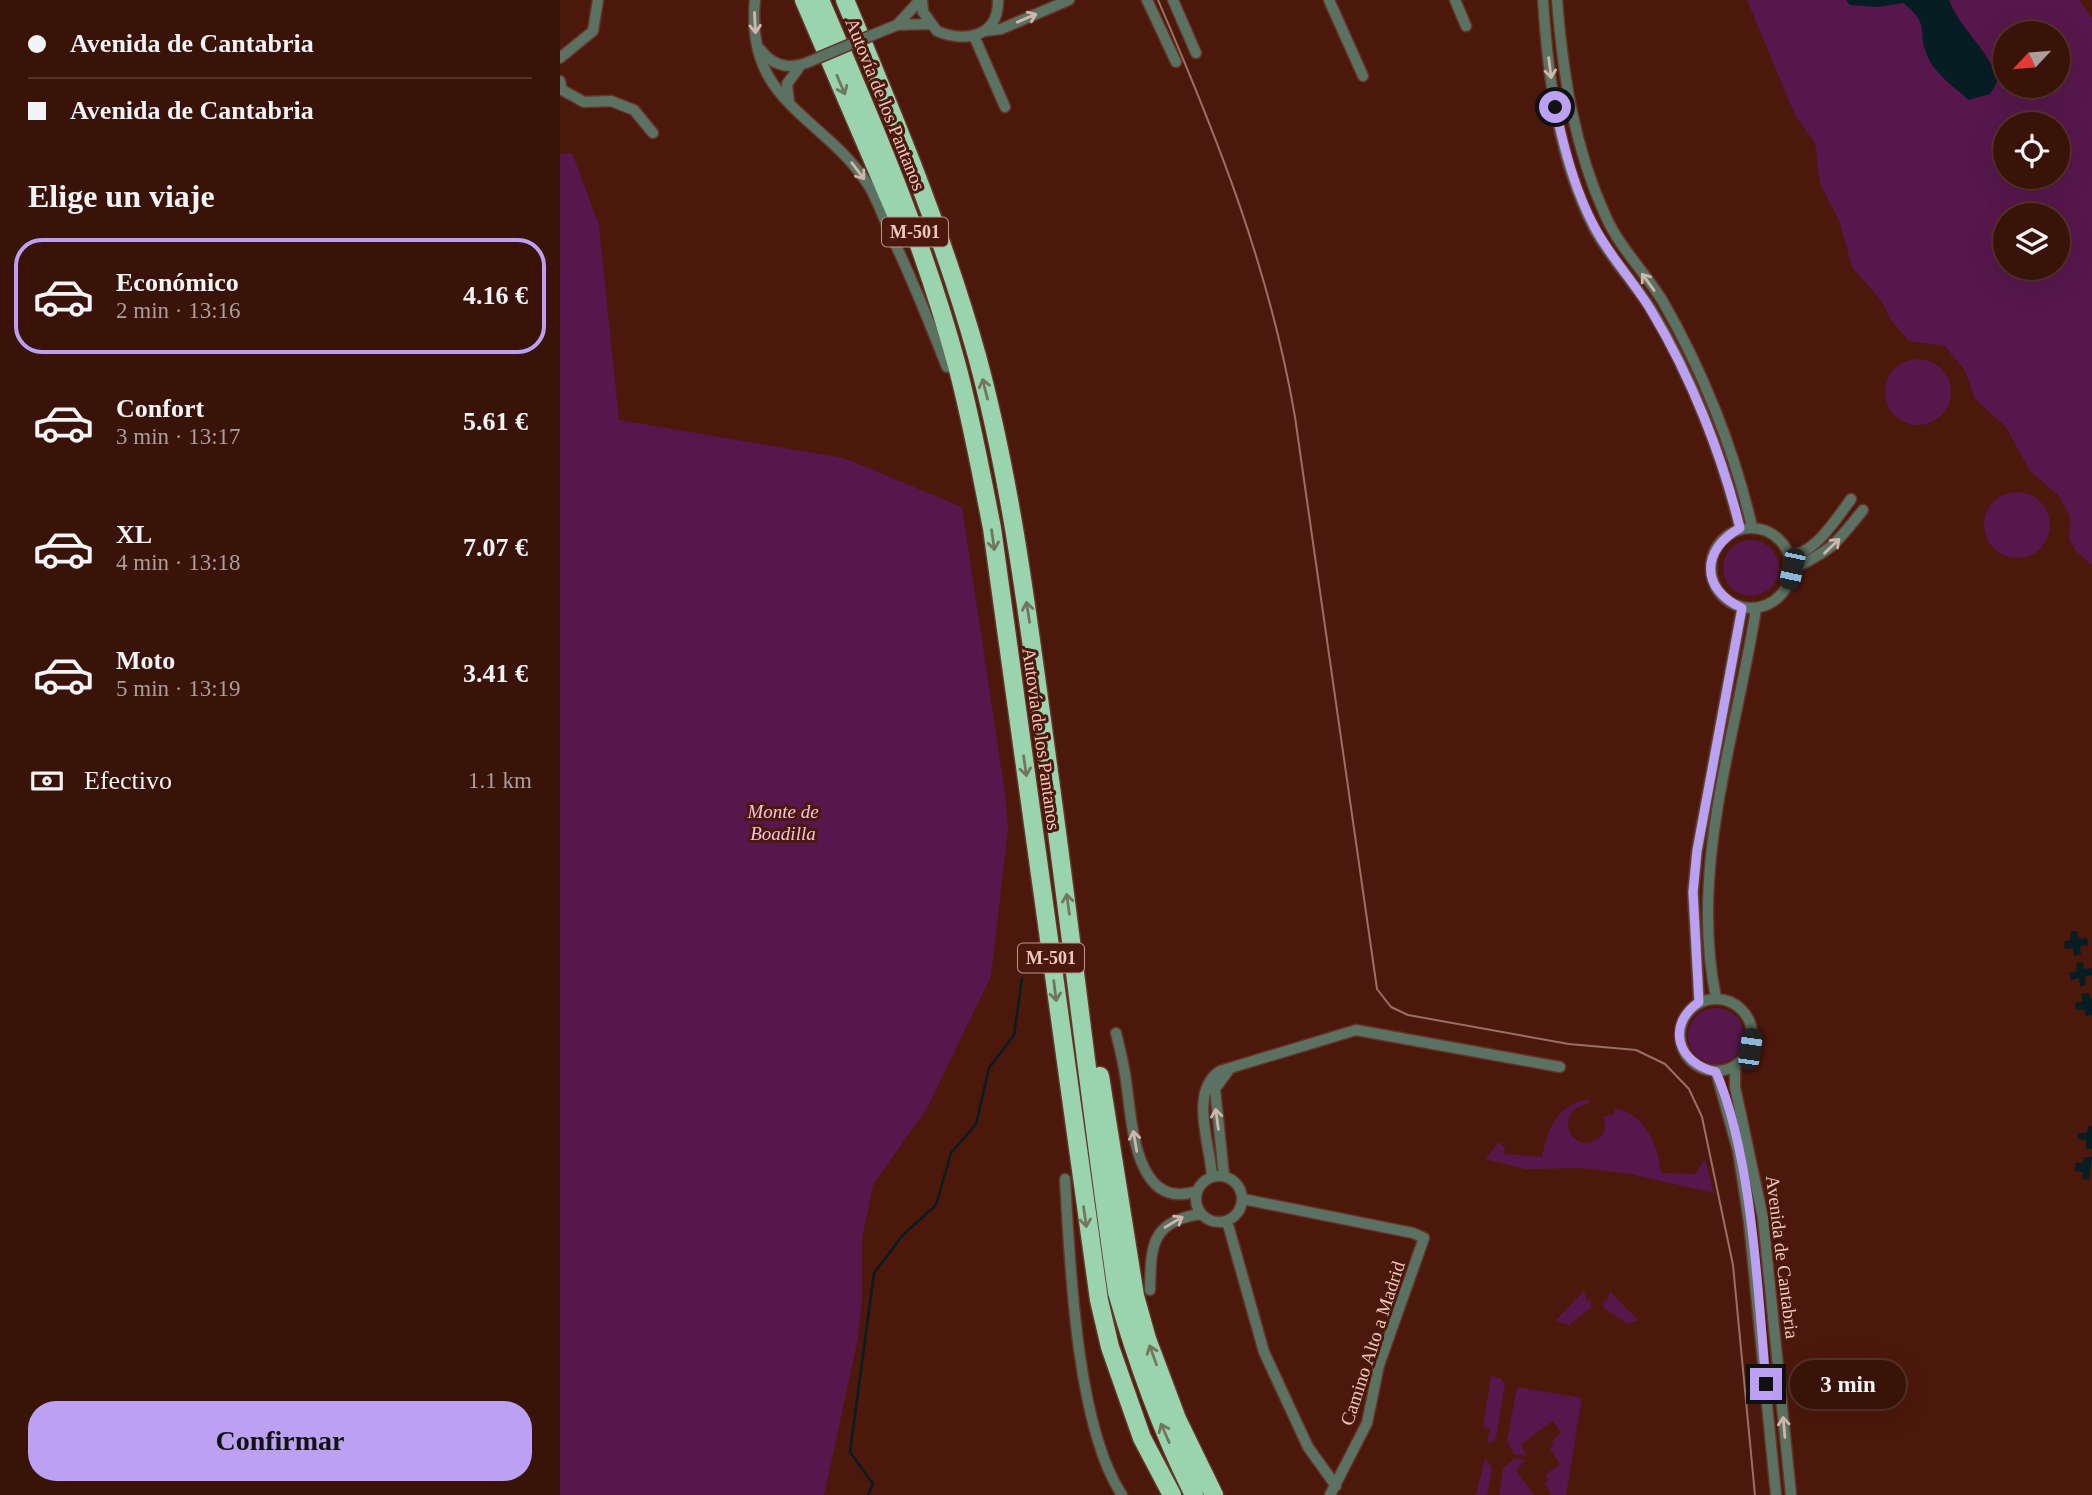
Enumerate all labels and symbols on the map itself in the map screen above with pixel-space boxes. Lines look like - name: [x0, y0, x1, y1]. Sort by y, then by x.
- one-way arrow: [1016, 10, 1037, 23]
- one-way arrow: [748, 12, 761, 35]
- street label: Autovía de los Pantanos: [841, 15, 930, 194]
- north arrow: [1993, 21, 2070, 98]
- one-way arrow: [1544, 56, 1557, 79]
- one-way arrow: [835, 74, 848, 95]
- route start: [1539, 91, 1571, 123]
- one-way arrow: [850, 161, 865, 180]
- road number: M-501: [882, 218, 948, 246]
- one-way arrow: [1641, 273, 1656, 292]
- one-way arrow: [977, 378, 991, 401]
- one-way arrow: [987, 528, 1000, 551]
- one-way arrow: [1824, 538, 1841, 555]
- car: [1778, 546, 1807, 592]
- one-way arrow: [1021, 601, 1034, 624]
- street label: Autovía de los Pantanos: [1018, 646, 1065, 832]
- one-way arrow: [1019, 754, 1032, 777]
- park label: Monte de Boadilla: [746, 801, 819, 844]
- one-way arrow: [1061, 893, 1074, 916]
- road number: M-501: [1018, 944, 1084, 973]
- one-way arrow: [1049, 979, 1062, 1002]
- car: [1737, 1027, 1764, 1071]
- one-way arrow: [1211, 1108, 1224, 1131]
- one-way arrow: [1128, 1130, 1142, 1153]
- street label: Avenida de Cantabria: [1762, 1174, 1803, 1340]
- one-way arrow: [1079, 1205, 1092, 1228]
- one-way arrow: [1163, 1215, 1183, 1229]
- street label: Camino Alto a Madrid: [1336, 1258, 1409, 1428]
- one-way arrow: [1146, 1344, 1158, 1366]
- callout: 3 min: [1790, 1360, 1906, 1408]
- route end: [1750, 1368, 1782, 1400]
- one-way arrow: [1777, 1416, 1790, 1439]
- one-way arrow: [1158, 1423, 1171, 1445]

